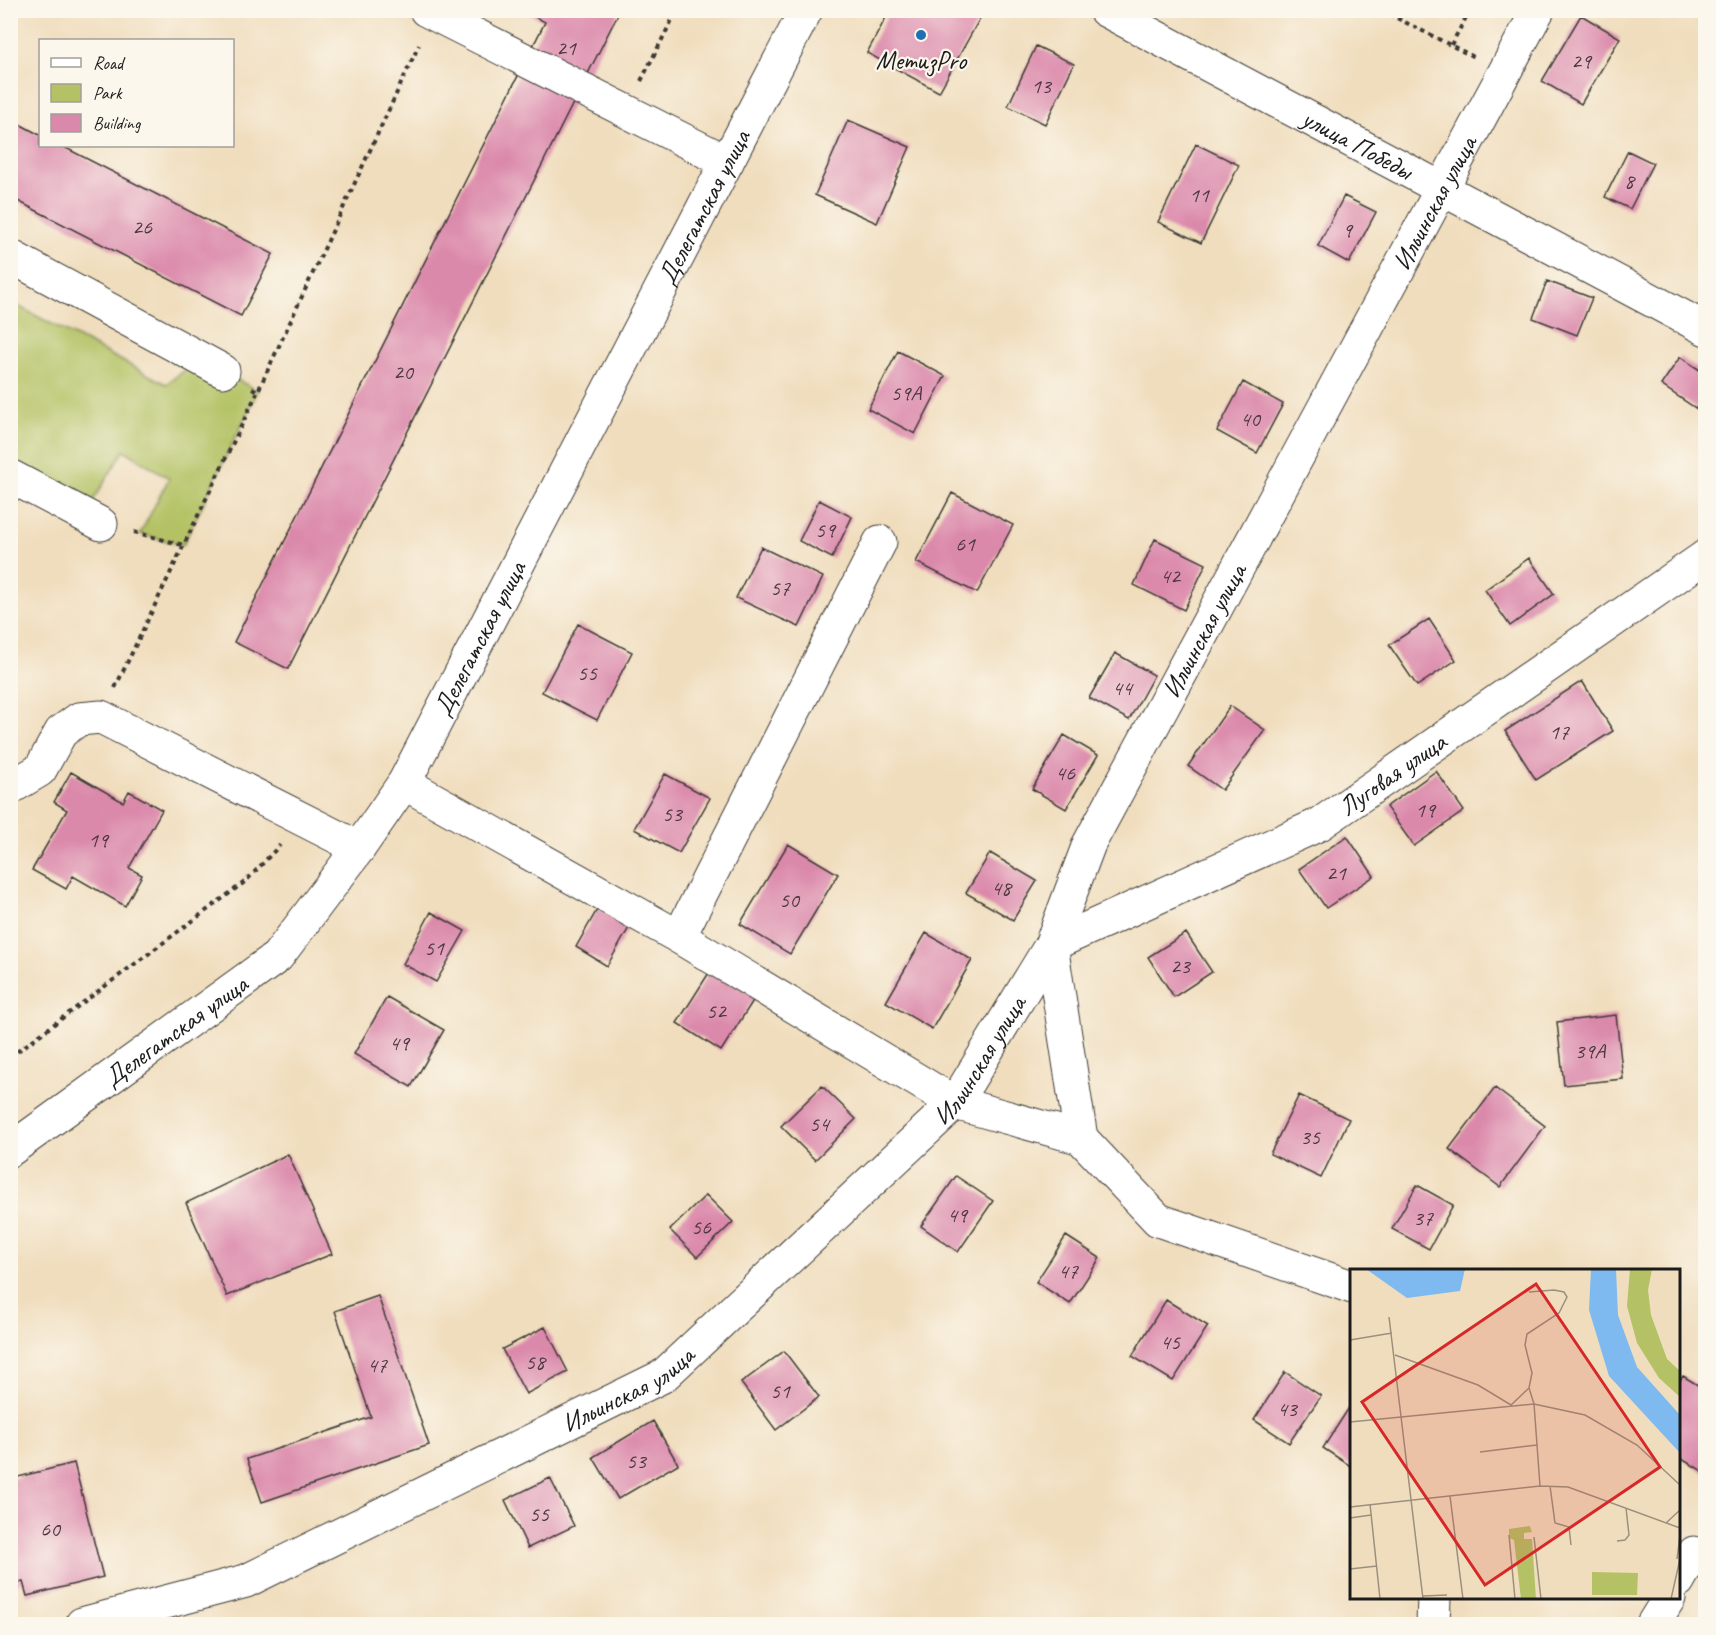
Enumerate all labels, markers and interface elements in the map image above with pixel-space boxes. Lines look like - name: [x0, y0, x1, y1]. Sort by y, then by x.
- marker: МетизPro: [914, 28, 928, 42]
- house number: 21: [556, 34, 577, 62]
- legend: [39, 39, 234, 147]
- place label: МетизPro: [876, 44, 968, 77]
- house number: 29: [1571, 47, 1593, 75]
- text: Road: [93, 52, 126, 74]
- house number: 13: [1031, 72, 1053, 100]
- text: Park: [93, 82, 123, 104]
- street label: улица Победы: [1295, 101, 1420, 188]
- text: Building: [93, 112, 142, 134]
- street label: Делегатская улица: [650, 123, 758, 290]
- street label: Ильинская улица: [1385, 128, 1485, 276]
- house number: 8: [1624, 167, 1636, 195]
- house number: 11: [1189, 181, 1210, 209]
- house number: 26: [132, 213, 153, 241]
- house number: 9: [1342, 216, 1354, 244]
- house number: 20: [393, 358, 415, 386]
- house number: 59А: [891, 379, 922, 407]
- house number: 40: [1240, 405, 1262, 433]
- house number: 59: [815, 516, 837, 544]
- house number: 61: [955, 530, 976, 558]
- street label: Делегатская улица: [426, 554, 534, 721]
- street label: Ильинская улица: [1155, 556, 1255, 704]
- house number: 42: [1160, 562, 1182, 590]
- house number: 57: [770, 574, 791, 602]
- house number: 55: [577, 659, 598, 687]
- house number: 44: [1112, 674, 1134, 702]
- house number: 17: [1549, 718, 1570, 746]
- street label: Луговая улица: [1332, 725, 1454, 823]
- house number: 46: [1055, 759, 1076, 787]
- house number: 19: [1415, 796, 1437, 824]
- house number: 53: [662, 800, 684, 828]
- house number: 19: [88, 826, 110, 854]
- house number: 21: [1326, 859, 1347, 887]
- house number: 48: [991, 874, 1013, 902]
- house number: 50: [779, 886, 801, 914]
- house number: 51: [424, 934, 445, 962]
- house number: 23: [1170, 952, 1192, 980]
- street label: Делегатская улица: [97, 967, 255, 1094]
- street label: Ильинская улица: [926, 988, 1034, 1132]
- house number: 52: [706, 997, 728, 1025]
- house number: 49: [389, 1029, 411, 1057]
- house number: 39А: [1575, 1037, 1606, 1065]
- house number: 54: [809, 1110, 831, 1138]
- house number: 35: [1300, 1123, 1321, 1151]
- house number: 49: [947, 1201, 969, 1229]
- house number: 37: [1413, 1204, 1434, 1232]
- house number: 56: [691, 1213, 712, 1241]
- house number: 47: [1058, 1257, 1079, 1285]
- inset map: [1350, 1269, 1680, 1599]
- house number: 45: [1160, 1328, 1181, 1356]
- street label: Ильинская улица: [556, 1338, 703, 1440]
- house number: 58: [525, 1348, 547, 1376]
- house number: 47: [367, 1351, 388, 1379]
- house number: 51: [770, 1377, 791, 1405]
- house number: 43: [1277, 1395, 1299, 1423]
- house number: 53: [626, 1447, 648, 1475]
- house number: 55: [529, 1500, 550, 1528]
- house number: 60: [40, 1515, 62, 1543]

